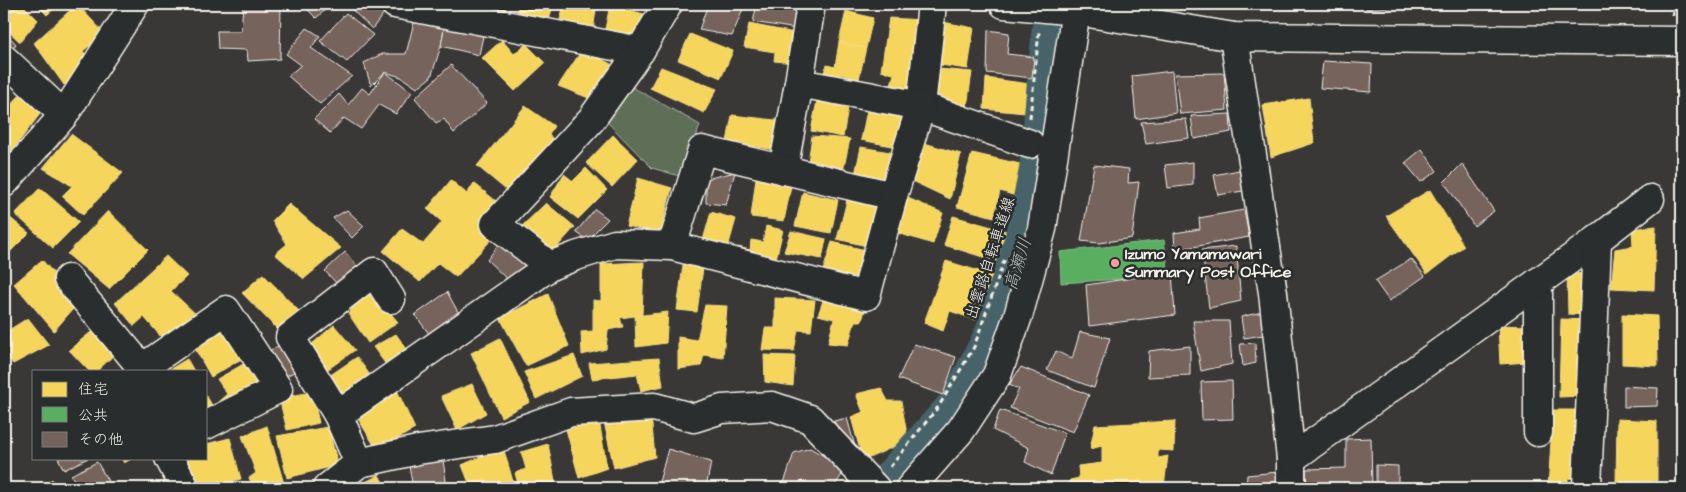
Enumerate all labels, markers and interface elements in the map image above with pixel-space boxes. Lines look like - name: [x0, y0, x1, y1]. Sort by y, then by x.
- street label: 出雲路自転車道線: [960, 194, 1020, 322]
- water label: 高瀬川: [998, 235, 1038, 293]
- place label: Izumo Yamamawari Summary Post Office: [1124, 243, 1292, 284]
- marker: Izumo Yamamawari Summary Post Office: [1109, 257, 1121, 269]
- legend: [32, 370, 208, 460]
- text: 住宅: [78, 379, 108, 400]
- text: 公共: [78, 405, 108, 426]
- text: その他: [78, 429, 123, 450]

